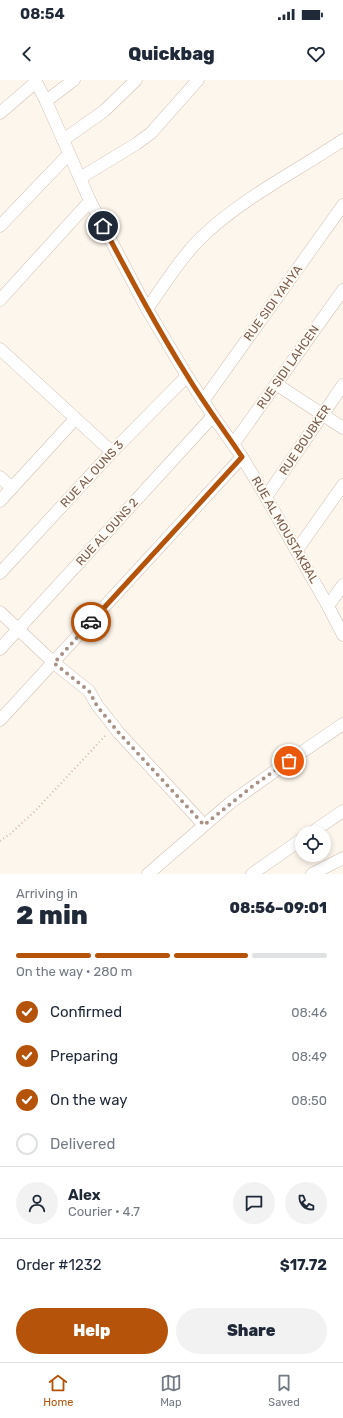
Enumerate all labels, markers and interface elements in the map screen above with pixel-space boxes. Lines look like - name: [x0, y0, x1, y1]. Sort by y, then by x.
- text: 08:54: [20, 5, 65, 23]
- icon: back: [16, 43, 38, 65]
- text: Quickbag: [128, 43, 215, 65]
- icon: heart: [305, 43, 327, 65]
- pin: [86, 209, 120, 243]
- icon: home: [92, 215, 114, 237]
- street label: RUE SIDI YAHYA: [241, 263, 305, 343]
- street label: RUE SIDI LAHCEN: [254, 323, 322, 411]
- street label: RUE BOUBKER: [276, 402, 334, 478]
- street label: RUE AL OUNS 3: [58, 438, 126, 510]
- street label: RUE AL MOUSTAKBAL: [249, 474, 321, 586]
- street label: RUE AL OUNS 2: [73, 495, 141, 569]
- courier: [71, 602, 111, 642]
- icon: car: [80, 611, 102, 633]
- pin: [272, 744, 306, 778]
- icon: bag: [278, 750, 300, 772]
- map controls: [295, 826, 331, 862]
- button: locate: [295, 826, 331, 862]
- text: Arriving in: [16, 886, 78, 901]
- text: 08:56–09:01: [230, 899, 327, 917]
- text: 2 min: [16, 900, 88, 931]
- text: On the way · 280 m: [16, 964, 132, 979]
- icon: check: [16, 1001, 38, 1023]
- text: Confirmed: [50, 1003, 122, 1021]
- text: 08:46: [291, 1005, 327, 1020]
- icon: check: [16, 1045, 38, 1067]
- text: Preparing: [50, 1047, 118, 1065]
- text: 08:49: [291, 1049, 327, 1064]
- icon: check: [16, 1089, 38, 1111]
- text: On the way: [50, 1091, 128, 1109]
- text: 08:50: [291, 1093, 327, 1108]
- text: Delivered: [50, 1135, 115, 1153]
- button: person: [16, 1182, 58, 1224]
- button: chat: [233, 1182, 275, 1224]
- button: phone: [285, 1182, 327, 1224]
- text: Alex: [68, 1186, 101, 1204]
- text: Courier · 4.7: [68, 1204, 140, 1219]
- text: Order #1232: [16, 1256, 102, 1274]
- text: $17.72: [280, 1256, 327, 1274]
- button: Help: [16, 1308, 168, 1354]
- button: Share: [176, 1308, 327, 1354]
- tab: Home: [43, 1372, 73, 1409]
- tab: Map: [160, 1372, 182, 1409]
- tab: Saved: [268, 1372, 300, 1409]

